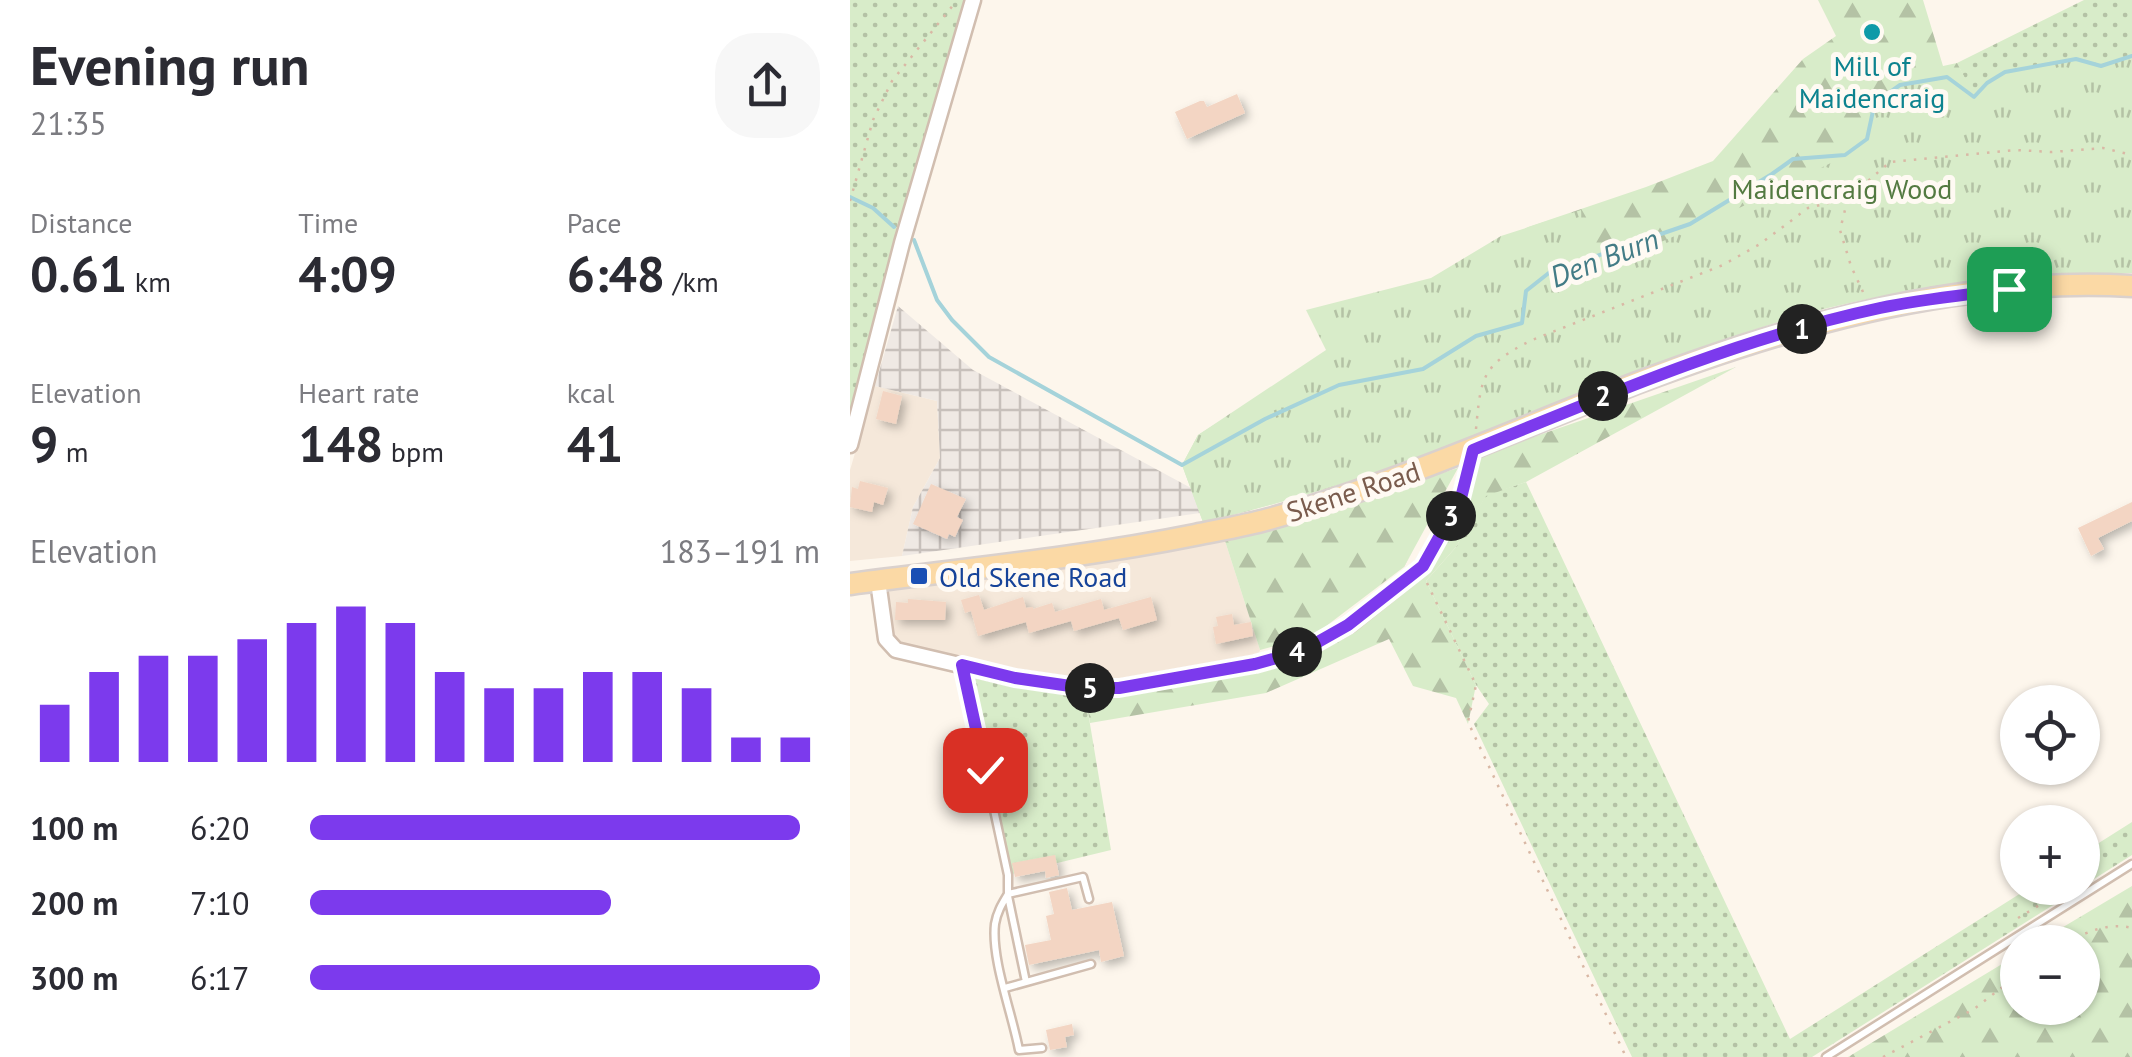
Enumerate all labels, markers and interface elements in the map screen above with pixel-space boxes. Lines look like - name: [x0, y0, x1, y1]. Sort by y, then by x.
- marker: Mill of Maidencraig: [1861, 21, 1883, 43]
- text: Evening run: [30, 29, 310, 100]
- button: share: [715, 33, 820, 138]
- place label: Mill of Maidencraig: [1799, 47, 1945, 116]
- text: 21:35: [30, 102, 107, 144]
- park label: Maidencraig Wood: [1732, 170, 1952, 207]
- text: Distance: [30, 204, 133, 241]
- text: Time: [298, 204, 358, 241]
- text: Pace: [567, 204, 621, 241]
- water label: Den Burn: [1544, 218, 1664, 296]
- text: 0.61: [30, 241, 127, 306]
- text: 4:09: [298, 241, 397, 306]
- text: 6:48: [567, 241, 665, 306]
- pin: [1967, 247, 2052, 332]
- icon: arrive: [1982, 262, 2037, 317]
- text: km: [127, 263, 171, 300]
- text: /km: [665, 263, 719, 300]
- pin: 1: [1777, 304, 1827, 354]
- text: 1: [1794, 310, 1810, 347]
- pin: 2: [1578, 371, 1628, 421]
- text: Elevation: [30, 374, 142, 411]
- text: Heart rate: [298, 374, 419, 411]
- text: kcal: [567, 374, 614, 411]
- text: 2: [1595, 377, 1611, 414]
- text: 9: [30, 411, 58, 476]
- text: 148: [298, 411, 383, 476]
- text: 41: [567, 411, 623, 476]
- text: m: [58, 433, 89, 470]
- text: bpm: [383, 433, 444, 470]
- street label: Skene Road: [1281, 452, 1425, 530]
- pin: 3: [1426, 491, 1476, 541]
- text: 3: [1443, 497, 1459, 534]
- text: Elevation: [30, 530, 157, 572]
- text: 183–191 m: [660, 530, 820, 572]
- place label: Old Skene Road: [939, 558, 1127, 595]
- marker: Old Skene Road: [908, 565, 930, 587]
- pin: 4: [1272, 627, 1322, 677]
- text: 4: [1289, 633, 1305, 670]
- pin: 5: [1065, 663, 1115, 713]
- text: 5: [1082, 669, 1098, 706]
- map controls: [2000, 685, 2100, 1025]
- button: locate: [2000, 685, 2100, 785]
- pin: [943, 728, 1028, 813]
- icon: check: [958, 743, 1013, 798]
- button: +: [2000, 805, 2100, 905]
- text: 100 m: [30, 807, 118, 849]
- text: 6:20: [190, 807, 249, 849]
- text: 200 m: [30, 882, 118, 924]
- text: 7:10: [190, 882, 249, 924]
- button: −: [2000, 925, 2100, 1025]
- text: 300 m: [30, 957, 118, 999]
- text: 6:17: [190, 957, 249, 999]

